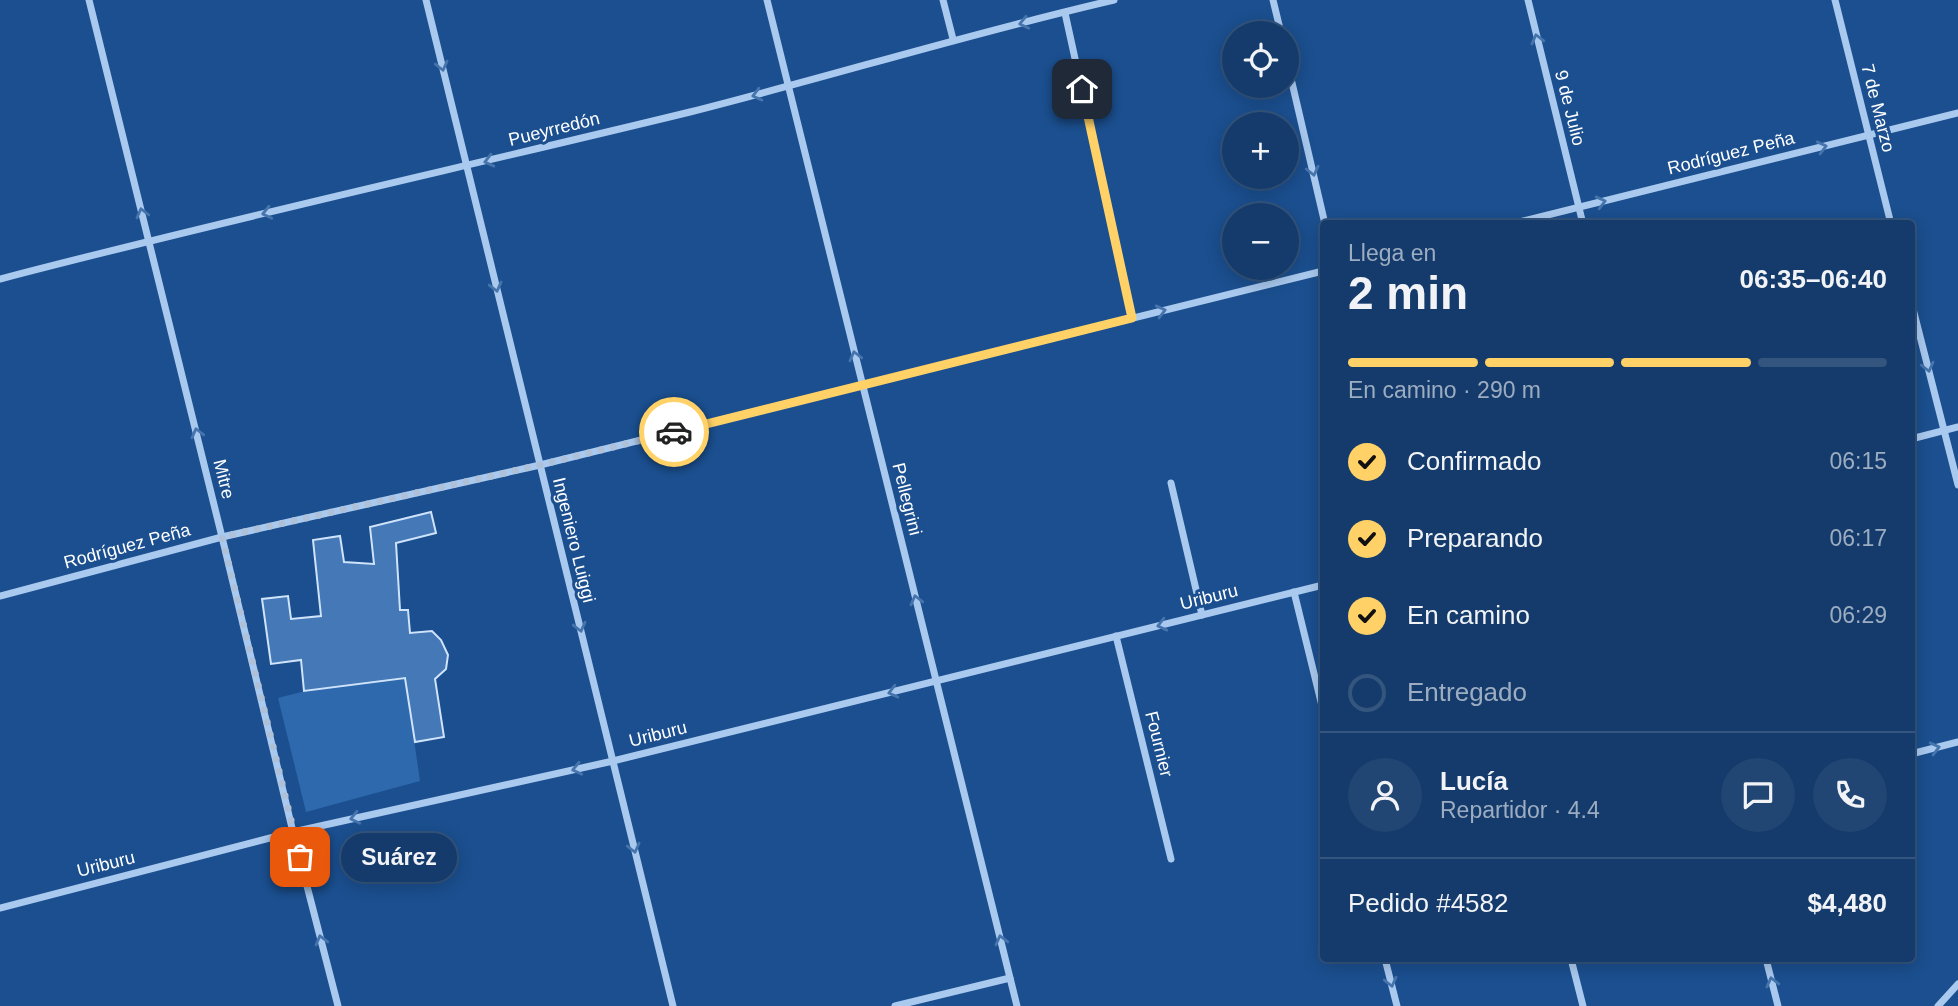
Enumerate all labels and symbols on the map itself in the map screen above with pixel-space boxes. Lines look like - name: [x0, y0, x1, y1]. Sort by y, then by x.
- one-way arrow: [1018, 15, 1030, 29]
- one-way arrow: [1531, 33, 1545, 45]
- pin: [1052, 59, 1112, 119]
- one-way arrow: [434, 60, 448, 72]
- street label: 7 de Marzo: [1857, 62, 1899, 154]
- street label: 9 de Julio: [1551, 68, 1589, 148]
- one-way arrow: [751, 87, 763, 101]
- street label: Pueyrredón: [506, 108, 602, 150]
- street label: Rodríguez Peña: [1665, 127, 1797, 178]
- one-way arrow: [1816, 141, 1828, 155]
- one-way arrow: [483, 153, 495, 167]
- one-way arrow: [1305, 165, 1319, 177]
- one-way arrow: [1595, 196, 1607, 210]
- one-way arrow: [261, 204, 273, 219]
- one-way arrow: [136, 207, 150, 219]
- one-way arrow: [488, 281, 502, 293]
- one-way arrow: [1154, 305, 1166, 319]
- one-way arrow: [849, 350, 863, 362]
- one-way arrow: [1920, 361, 1934, 373]
- courier: [639, 397, 709, 467]
- one-way arrow: [191, 428, 205, 440]
- street label: Mitre: [209, 457, 239, 501]
- street label: Pellegrini: [888, 461, 926, 537]
- street label: Ingeniero Luiggi: [549, 475, 599, 605]
- street label: Rodríguez Peña: [62, 519, 193, 572]
- street label: Uriburu: [1178, 580, 1240, 614]
- one-way arrow: [910, 594, 924, 606]
- one-way arrow: [1156, 617, 1168, 631]
- one-way arrow: [572, 621, 586, 633]
- one-way arrow: [887, 684, 899, 698]
- street label: Fournier: [1141, 709, 1177, 779]
- street label: Uriburu: [627, 717, 689, 751]
- one-way arrow: [1928, 742, 1940, 756]
- one-way arrow: [571, 761, 583, 775]
- one-way arrow: [349, 810, 361, 825]
- pin: [270, 827, 330, 887]
- callout: Suárez: [342, 832, 458, 882]
- one-way arrow: [626, 842, 640, 854]
- street label: Uriburu: [75, 847, 137, 881]
- one-way arrow: [315, 934, 329, 946]
- one-way arrow: [994, 934, 1009, 946]
- one-way arrow: [1383, 976, 1397, 988]
- one-way arrow: [1766, 977, 1780, 989]

